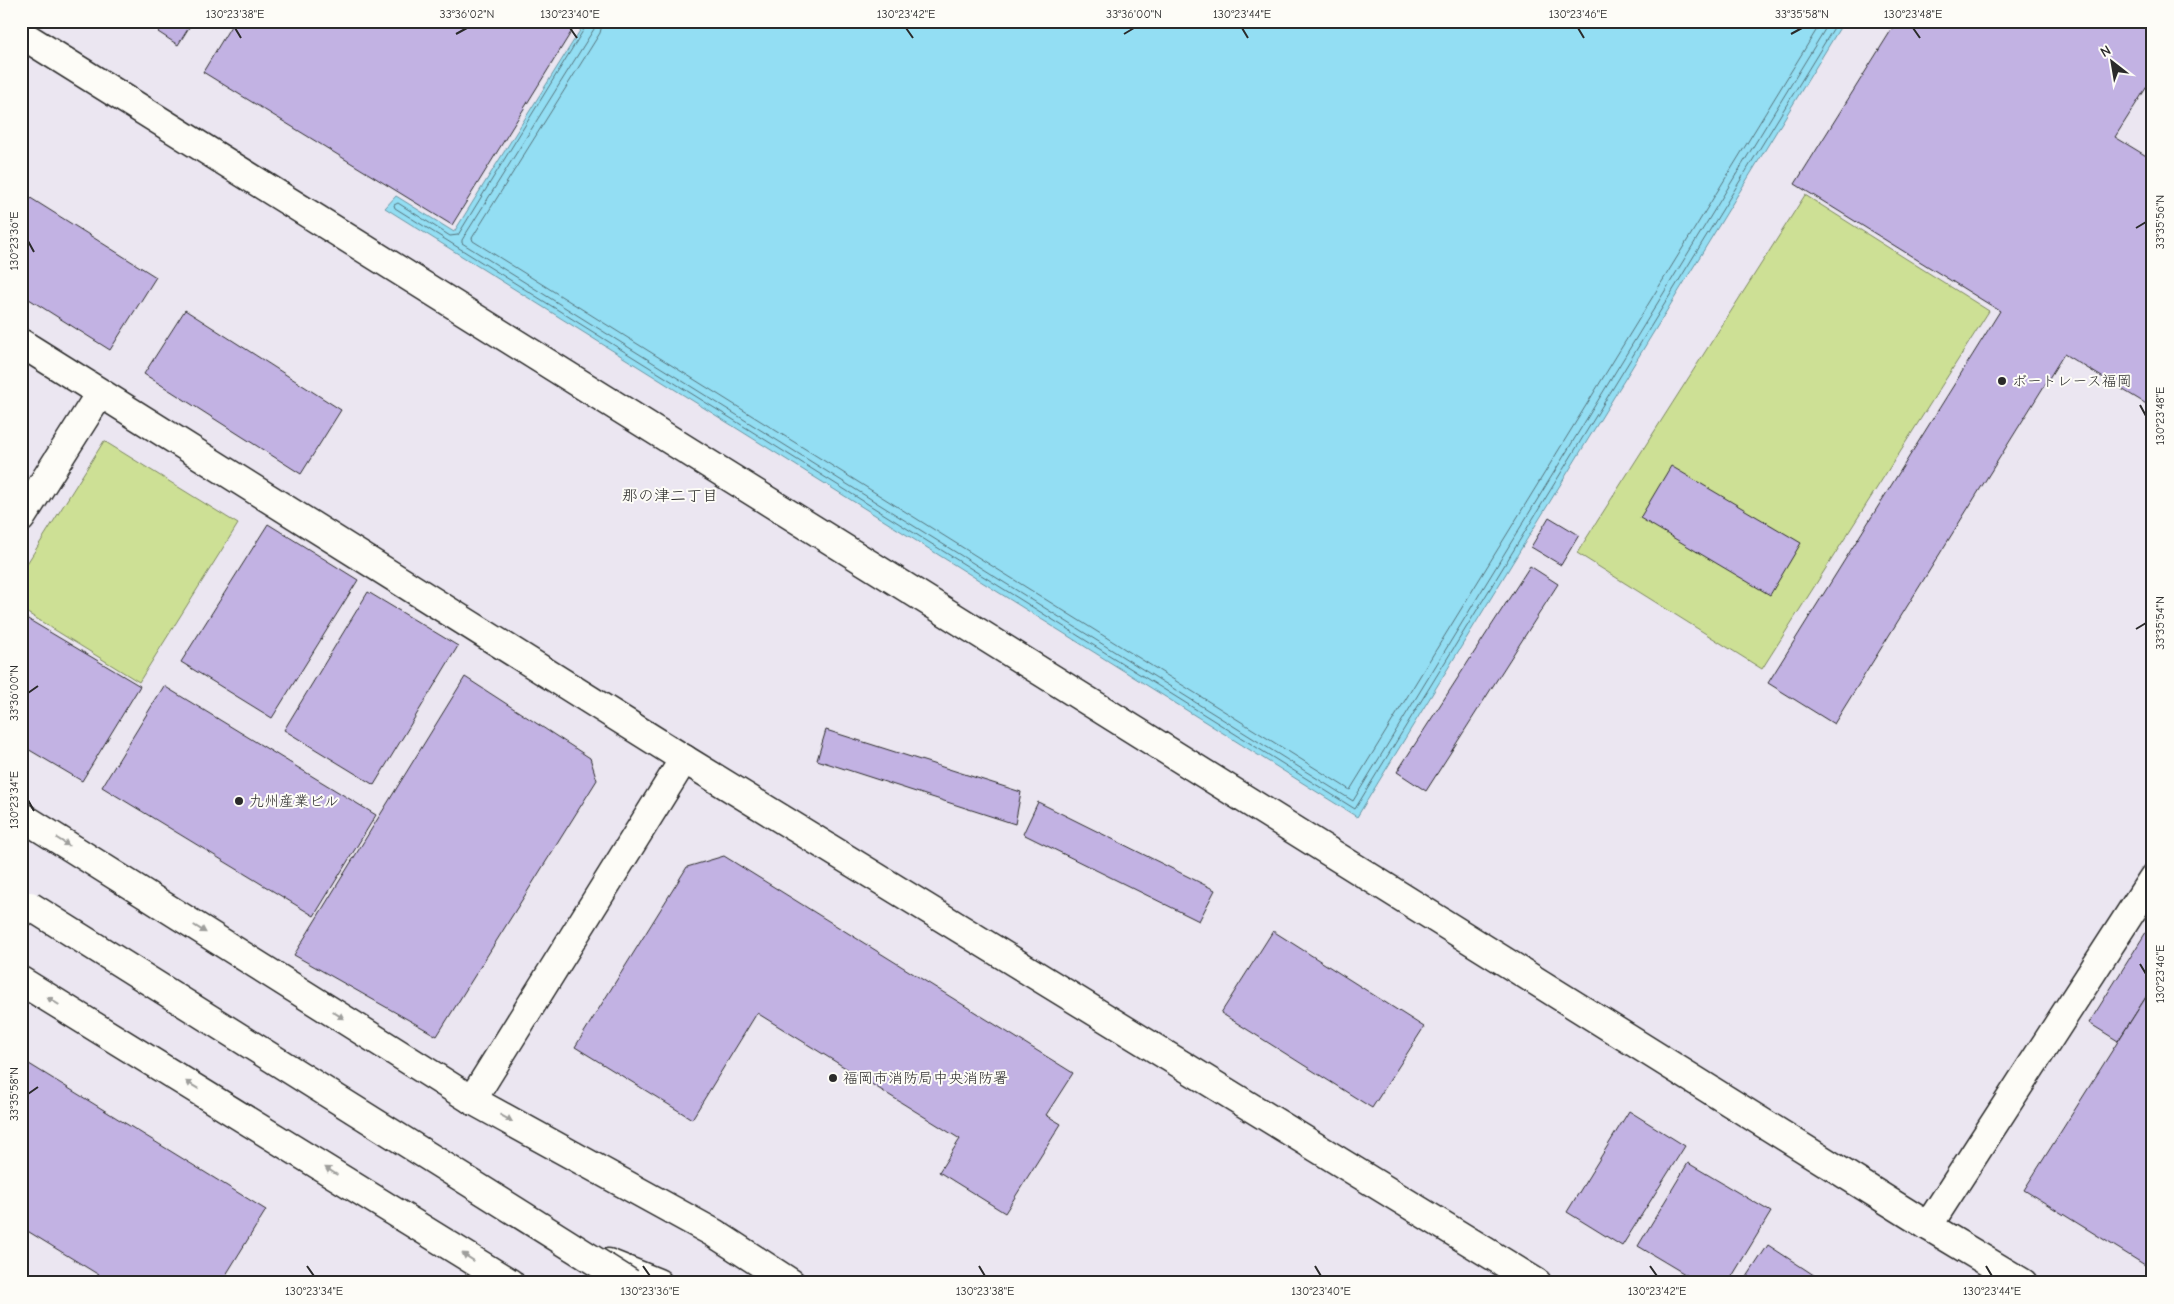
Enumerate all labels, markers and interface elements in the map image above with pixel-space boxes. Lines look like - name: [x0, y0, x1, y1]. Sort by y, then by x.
- text: 130°23'38"E: [206, 7, 264, 21]
- text: 33°36'02"N: [440, 7, 494, 21]
- text: 130°23'40"E: [540, 7, 600, 21]
- text: 130°23'42"E: [877, 7, 935, 21]
- text: 33°36'00"N: [1106, 7, 1162, 21]
- text: 130°23'44"E: [1213, 7, 1271, 21]
- text: 130°23'46"E: [1549, 7, 1607, 21]
- text: 33°35'58"N: [1775, 7, 1829, 21]
- text: 130°23'48"E: [1884, 7, 1942, 21]
- north arrow: [2086, 38, 2136, 88]
- text: N: [2097, 42, 2114, 61]
- text: 33°35'56"N: [2153, 195, 2167, 249]
- text: 130°23'36"E: [7, 212, 21, 270]
- place label: ボートレース福岡: [2012, 372, 2132, 390]
- marker: ボートレース福岡: [1996, 375, 2008, 387]
- text: 130°23'48"E: [2153, 387, 2167, 445]
- district label: 那の津二丁目: [622, 487, 718, 505]
- text: 33°35'54"N: [2153, 596, 2167, 650]
- text: 33°36'00"N: [7, 665, 21, 721]
- text: 130°23'34"E: [7, 771, 21, 829]
- place label: 九州産業ビル: [249, 792, 339, 810]
- marker: 九州産業ビル: [233, 795, 245, 807]
- one-way arrow: [56, 837, 69, 847]
- one-way arrow: [194, 924, 207, 933]
- text: 130°23'46"E: [2153, 945, 2167, 1003]
- one-way arrow: [47, 996, 60, 1006]
- one-way arrow: [331, 1010, 344, 1020]
- text: 33°35'58"N: [7, 1067, 21, 1121]
- place label: 福岡市消防局中央消防署: [843, 1069, 1008, 1087]
- marker: 福岡市消防局中央消防署: [827, 1072, 839, 1084]
- one-way arrow: [186, 1081, 199, 1090]
- one-way arrow: [499, 1114, 513, 1122]
- one-way arrow: [324, 1166, 337, 1175]
- one-way arrow: [462, 1252, 475, 1261]
- text: 130°23'34"E: [285, 1284, 343, 1298]
- text: 130°23'36"E: [621, 1284, 679, 1298]
- text: 130°23'38"E: [956, 1284, 1014, 1298]
- text: 130°23'40"E: [1291, 1284, 1351, 1298]
- text: 130°23'42"E: [1628, 1284, 1686, 1298]
- text: 130°23'44"E: [1963, 1284, 2021, 1298]

